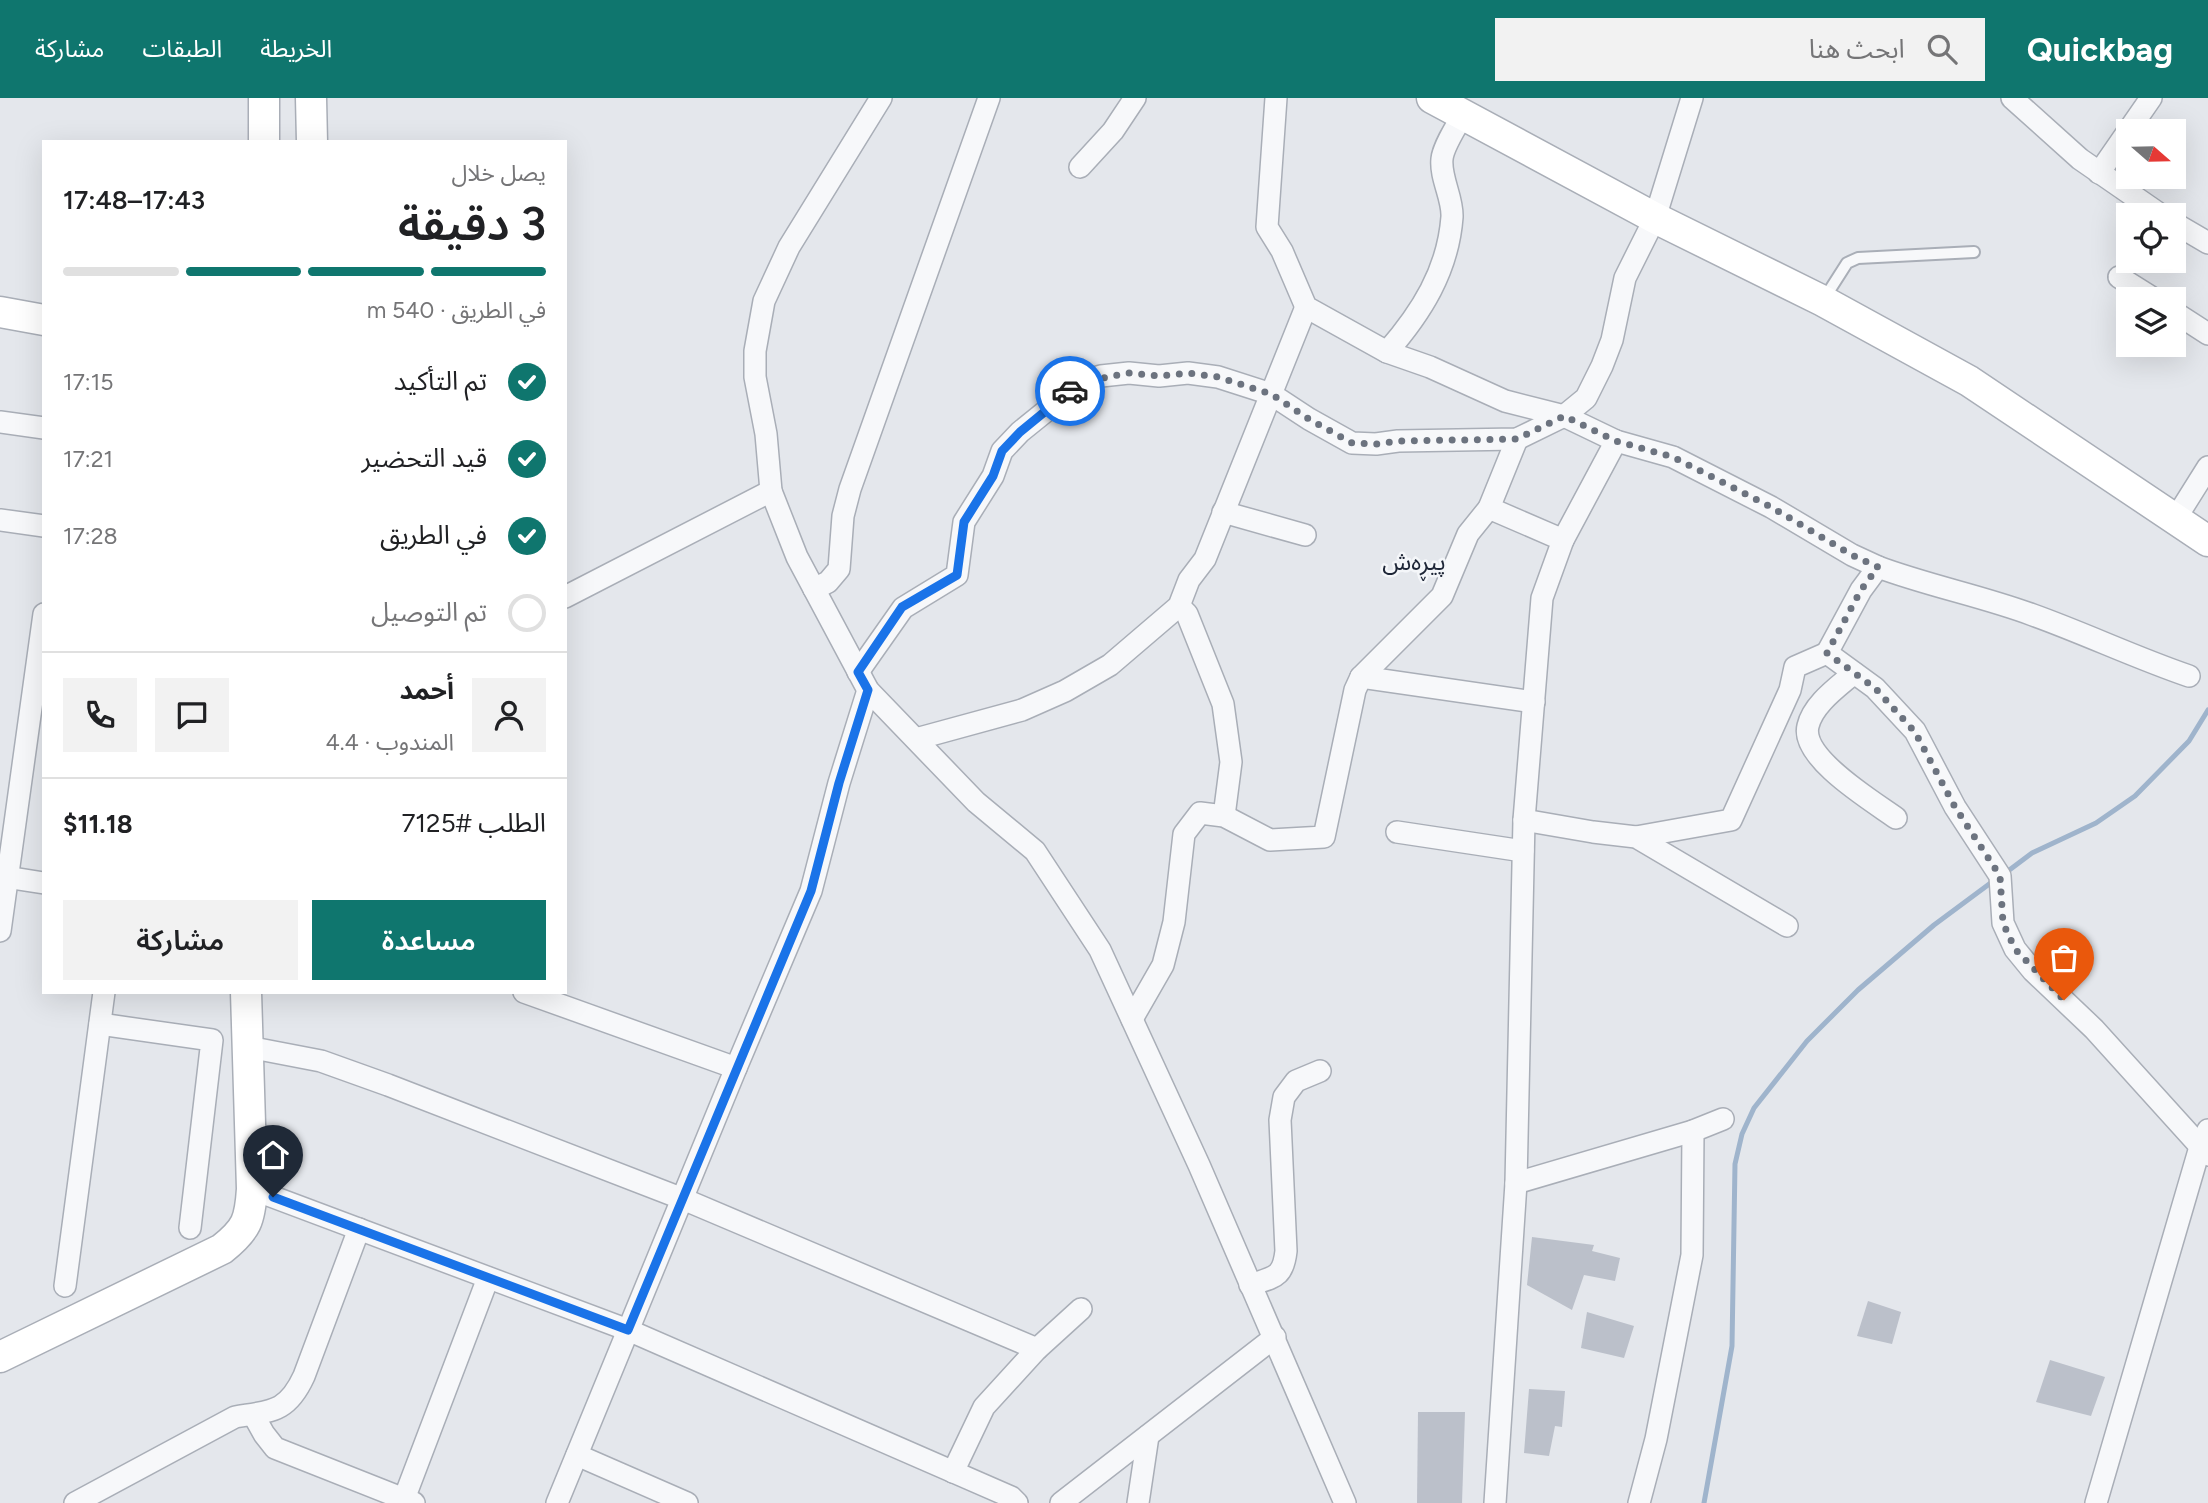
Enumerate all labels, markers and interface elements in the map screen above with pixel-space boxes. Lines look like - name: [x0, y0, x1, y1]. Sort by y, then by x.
- search box: [1495, 18, 1985, 81]
- icon: search: [1923, 30, 1961, 68]
- text: Quickbag: [2027, 30, 2173, 69]
- text: ابحث هنا: [1809, 33, 1905, 65]
- text: مشاركة: [35, 34, 104, 63]
- text: الطبقات: [142, 34, 222, 63]
- text: الخريطة: [260, 34, 332, 63]
- north arrow: [2116, 119, 2186, 189]
- map controls: [2116, 119, 2186, 357]
- text: يصل خلال: [452, 159, 546, 187]
- text: 17:43–17:48: [63, 184, 205, 216]
- text: 3 دقيقة: [398, 196, 546, 252]
- button: locate: [2116, 203, 2186, 273]
- button: layers: [2116, 287, 2186, 357]
- text: في الطريق · 540 m: [367, 296, 546, 324]
- courier: [1035, 356, 1105, 426]
- icon: check: [508, 363, 546, 401]
- text: تم التأكيد: [394, 365, 487, 397]
- text: 17:15: [63, 368, 113, 396]
- icon: car: [1051, 372, 1089, 410]
- icon: check: [508, 440, 546, 478]
- text: قيد التحضير: [362, 442, 487, 474]
- text: 17:21: [63, 445, 113, 473]
- icon: check: [508, 517, 546, 555]
- text: في الطريق: [380, 519, 487, 551]
- text: 17:28: [63, 522, 118, 550]
- district label: پیڕەش: [1382, 547, 1446, 582]
- text: تم التوصيل: [371, 596, 487, 628]
- text: أحمد: [400, 674, 454, 706]
- button: phone: [63, 678, 137, 752]
- button: chat: [155, 678, 229, 752]
- button: person: [472, 678, 546, 752]
- text: المندوب · 4.4: [325, 728, 454, 756]
- text: الطلب #7125: [401, 807, 546, 839]
- text: $11.18: [63, 808, 133, 840]
- button: مشاركة: [63, 900, 298, 980]
- button: مساعدة: [312, 900, 546, 980]
- pin: [2034, 928, 2094, 1000]
- icon: bag: [2045, 939, 2083, 977]
- pin: [243, 1125, 303, 1197]
- icon: home: [254, 1136, 292, 1174]

